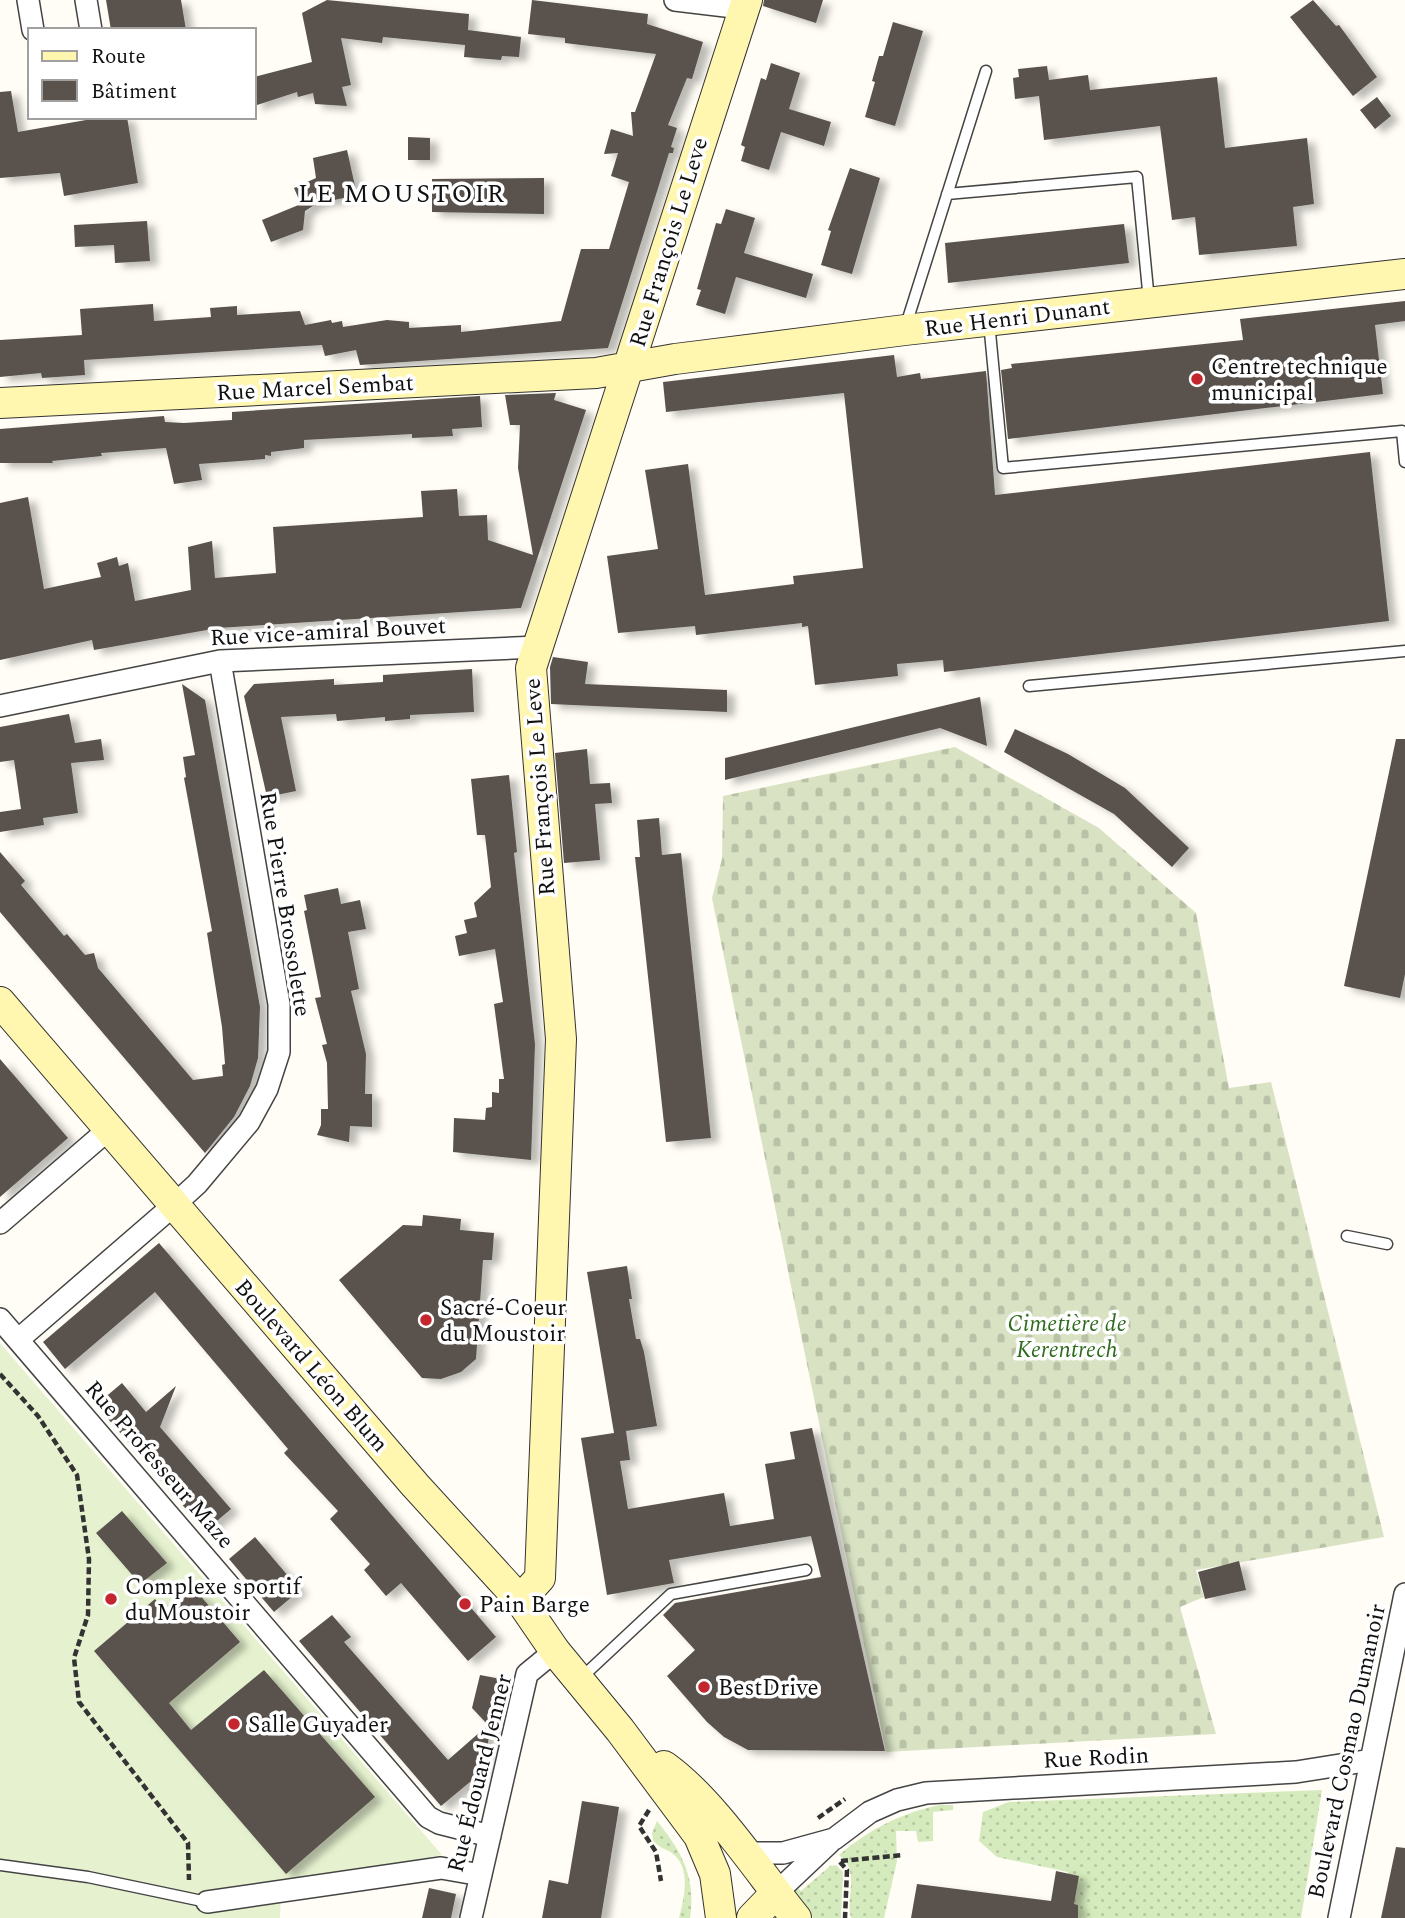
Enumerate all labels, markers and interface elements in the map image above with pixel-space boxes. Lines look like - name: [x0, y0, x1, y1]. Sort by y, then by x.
- legend: [28, 28, 256, 119]
- text: Route: [91, 41, 146, 73]
- text: Bâtiment: [91, 76, 177, 108]
- street label: Rue François Le Leve: [621, 133, 718, 352]
- district label: LE MOUSTOIR: [298, 174, 506, 214]
- street label: Rue Henri Dunant: [922, 290, 1112, 347]
- place label: Centre technique municipal: [1211, 350, 1388, 411]
- street label: Rue Marcel Sembat: [215, 366, 415, 411]
- marker: Centre technique municipal: [1189, 371, 1205, 387]
- street label: Rue vice-amiral Bouvet: [209, 609, 447, 656]
- street label: Rue François Le Leve: [515, 677, 566, 897]
- street label: Rue Pierre Brossolette: [249, 789, 320, 1019]
- street label: Boulevard Léon Blum: [225, 1271, 396, 1461]
- place label: Sacré-Coeur du Moustoir: [440, 1291, 566, 1352]
- park label: Cimetière de Kerentrech: [1007, 1307, 1127, 1368]
- marker: Sacré-Coeur du Moustoir: [418, 1312, 434, 1328]
- street label: Rue Professeur Maze: [76, 1373, 242, 1557]
- place label: Complexe sportif du Moustoir: [125, 1570, 303, 1631]
- place label: Pain Barge: [479, 1588, 590, 1623]
- marker: Complexe sportif du Moustoir: [103, 1591, 119, 1607]
- marker: Pain Barge: [457, 1596, 473, 1612]
- street label: Boulevard Cosmao Dumanoir: [1299, 1601, 1396, 1902]
- street label: Rue Édouard Jenner: [439, 1670, 522, 1876]
- place label: BestDrive: [718, 1671, 819, 1706]
- marker: BestDrive: [696, 1679, 712, 1695]
- place label: Salle Guyader: [248, 1708, 388, 1743]
- marker: Salle Guyader: [226, 1716, 242, 1732]
- street label: Rue Rodin: [1042, 1738, 1150, 1779]

